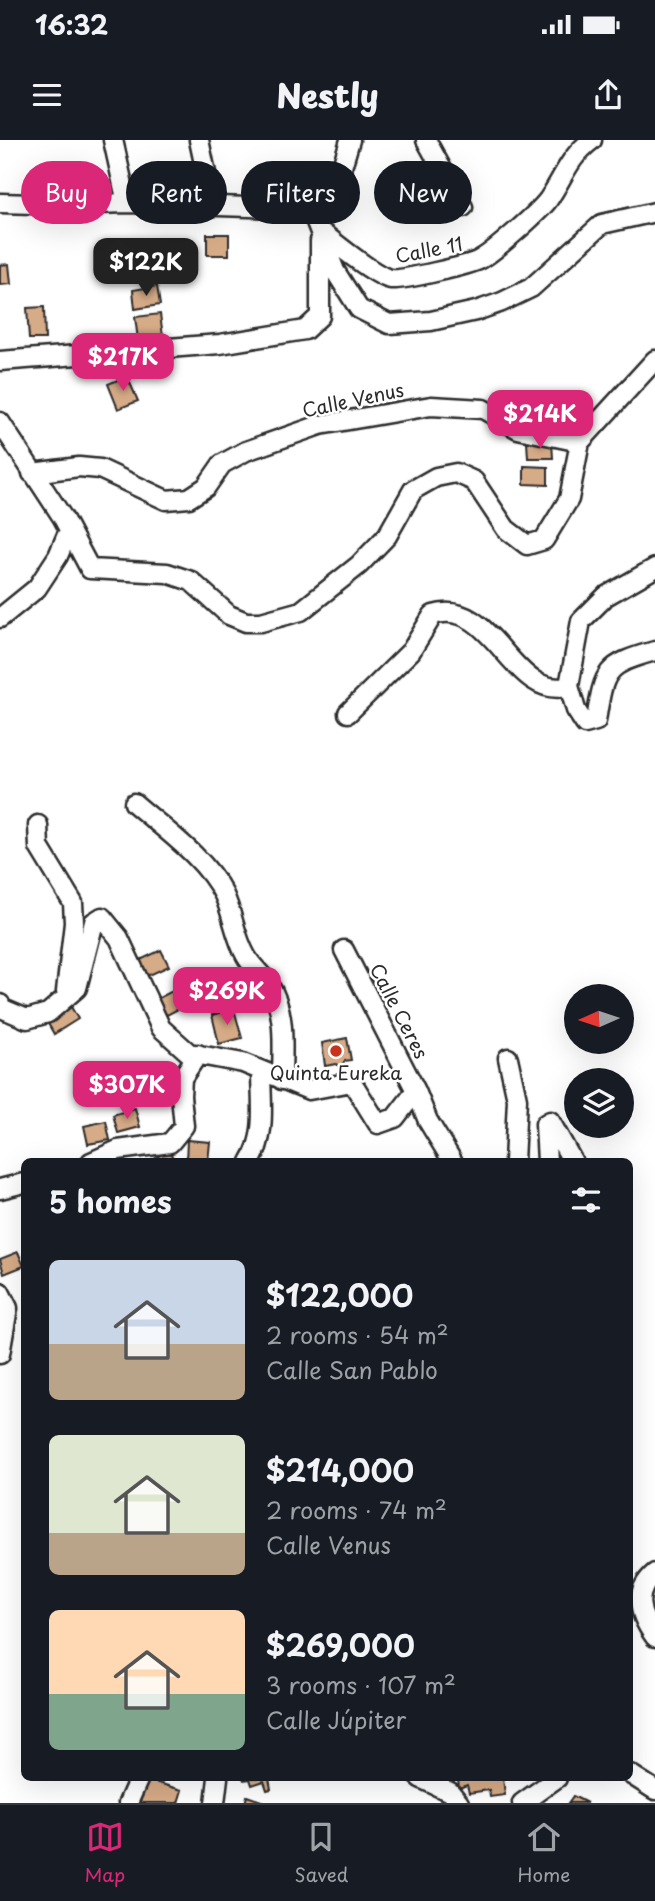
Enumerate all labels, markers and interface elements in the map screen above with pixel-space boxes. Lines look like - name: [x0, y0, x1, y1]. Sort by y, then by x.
- text: 16:32: [35, 5, 108, 44]
- text: Nestly: [276, 71, 379, 119]
- icon: menu: [28, 76, 66, 114]
- icon: share: [589, 76, 627, 114]
- chip: Buy: [21, 161, 112, 224]
- chip: Rent: [126, 161, 227, 224]
- chip: Filters: [241, 161, 360, 224]
- chip: New: [374, 161, 472, 224]
- street label: Calle 11: [393, 229, 465, 269]
- pin: $122K: [97, 239, 195, 298]
- text: $122K: [109, 243, 183, 278]
- pin: $217K: [74, 334, 172, 393]
- text: $217K: [88, 338, 158, 373]
- street label: Calle Venus: [299, 375, 406, 423]
- pin: $214K: [491, 390, 589, 450]
- text: $214K: [503, 395, 577, 430]
- street label: Calle Ceres: [364, 958, 436, 1063]
- pin: $269K: [178, 968, 276, 1027]
- text: $269K: [189, 972, 265, 1007]
- north arrow: [564, 984, 634, 1054]
- map controls: [564, 984, 634, 1138]
- marker: Quinta Eureka: [328, 1043, 344, 1059]
- place label: Quinta Eureka: [270, 1058, 402, 1086]
- pin: $307K: [78, 1062, 176, 1121]
- text: $307K: [89, 1066, 165, 1101]
- button: layers: [564, 1068, 634, 1138]
- text: 5 homes: [49, 1178, 172, 1223]
- icon: filters: [567, 1181, 605, 1219]
- text: $122,000: [266, 1272, 413, 1317]
- icon: home: [105, 1288, 189, 1372]
- text: 2 rooms · 54 m²: [266, 1317, 449, 1352]
- text: Calle San Pablo: [266, 1352, 438, 1387]
- text: $214,000: [266, 1447, 414, 1492]
- icon: home: [105, 1463, 189, 1547]
- text: 2 rooms · 74 m²: [266, 1492, 447, 1527]
- text: Calle Venus: [266, 1527, 391, 1562]
- text: $269,000: [266, 1622, 415, 1667]
- icon: home: [105, 1638, 189, 1722]
- text: 3 rooms · 107 m²: [266, 1667, 456, 1702]
- text: Calle Júpiter: [266, 1702, 406, 1737]
- tab: Map: [85, 1818, 125, 1888]
- tab: Saved: [294, 1818, 348, 1888]
- tab: Home: [518, 1818, 570, 1888]

